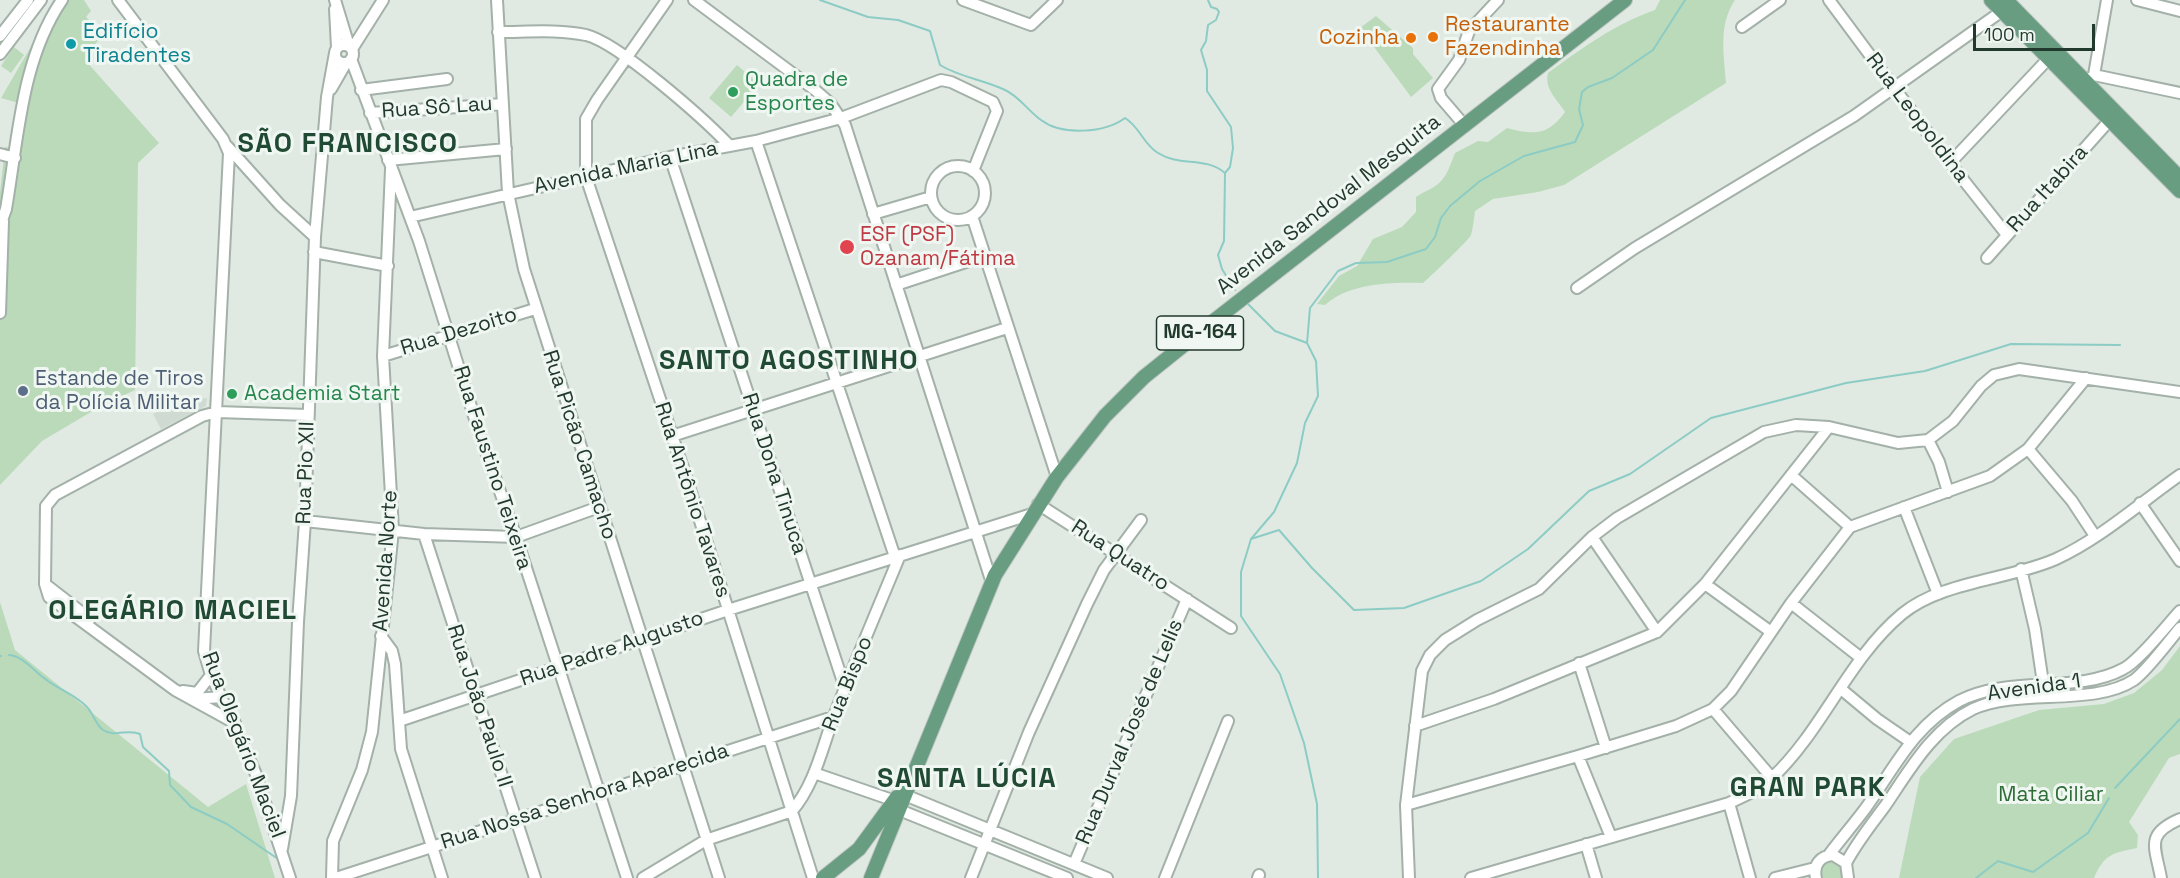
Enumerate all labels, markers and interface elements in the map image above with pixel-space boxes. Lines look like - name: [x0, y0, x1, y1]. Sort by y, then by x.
- place label: Restaurante Fazendinha: [1445, 12, 1570, 62]
- scale bar: [1976, 12, 2098, 50]
- place label: Edifício Tiradentes: [83, 19, 191, 69]
- text: 100 m: [1984, 23, 2035, 46]
- place label: Cozinha: [1319, 25, 1399, 51]
- marker: Restaurante Fazendinha: [1426, 30, 1440, 44]
- marker: Cozinha: [1404, 31, 1418, 45]
- marker: Edifício Tiradentes: [64, 37, 78, 51]
- street label: Rua Leopoldina: [1860, 48, 1974, 188]
- place label: Quadra de Esportes: [745, 67, 848, 117]
- marker: Quadra de Esportes: [726, 85, 740, 99]
- street label: Rua Sô Lau: [381, 92, 493, 124]
- street label: Avenida Sandoval Mesquita: [1212, 110, 1446, 300]
- district label: SÃO FRANCISCO: [237, 129, 459, 161]
- street label: Avenida Maria Lina: [532, 136, 720, 200]
- street label: Rua Itabira: [2002, 140, 2094, 238]
- place label: ESF (PSF) Ozanam/Fátima: [860, 222, 1015, 272]
- marker: ESF (PSF) Ozanam/Fátima: [838, 238, 856, 256]
- street label: Rua Dezoito: [398, 302, 520, 362]
- road number: MG-164: [1156, 316, 1244, 350]
- district label: SANTO AGOSTINHO: [659, 346, 919, 378]
- street label: Rua Picão Camacho: [536, 347, 622, 543]
- street label: Rua Faustino Teixeira: [447, 363, 537, 573]
- place label: Estande de Tiros da Polícia Militar: [35, 366, 204, 416]
- place label: Academia Start: [244, 381, 400, 407]
- marker: Estande de Tiros da Polícia Militar: [16, 384, 30, 398]
- marker: Academia Start: [225, 387, 239, 401]
- street label: Rua Dona Tinuca: [736, 390, 812, 558]
- street label: Rua Antônio Tavares: [648, 399, 736, 601]
- street label: Rua Pio XII: [292, 421, 320, 525]
- street label: Avenida Norte: [368, 489, 404, 633]
- street label: Rua Quatro: [1066, 515, 1174, 597]
- district label: OLEGÁRIO MACIEL: [48, 596, 298, 628]
- street label: Rua Padre Augusto: [517, 606, 707, 692]
- street label: Rua Durval José de Lelis: [1071, 616, 1189, 848]
- street label: Rua João Paulo II: [441, 622, 517, 790]
- street label: Rua Bispo: [818, 633, 878, 735]
- street label: Rua Olegário Maciel: [196, 648, 290, 842]
- street label: Avenida 1: [1986, 669, 2082, 707]
- street label: Rua Nossa Senhora Aparecida: [438, 738, 732, 856]
- district label: SANTA LÚCIA: [877, 764, 1057, 796]
- district label: GRAN PARK: [1730, 773, 1886, 805]
- park label: Mata Ciliar: [1998, 782, 2104, 808]

